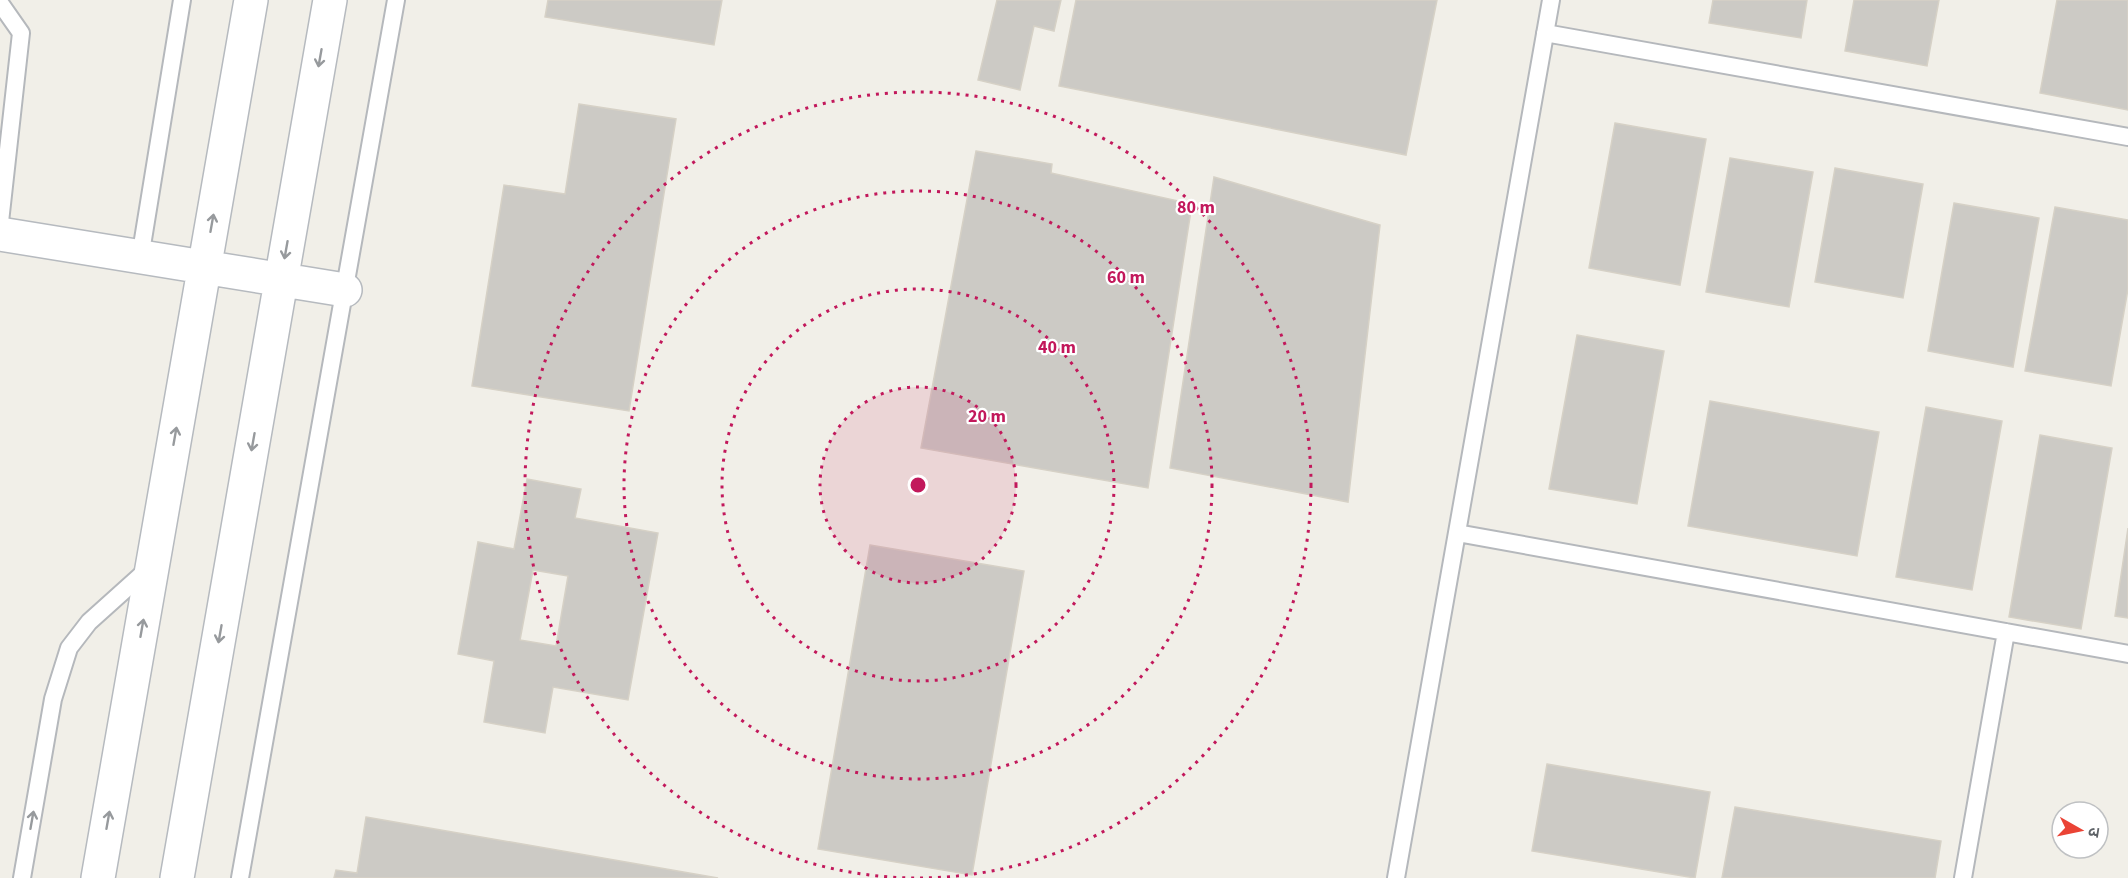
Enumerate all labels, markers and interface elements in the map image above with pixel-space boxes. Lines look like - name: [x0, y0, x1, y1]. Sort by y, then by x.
- one-way arrow: [314, 47, 325, 67]
- text: 80 m: [1177, 195, 1215, 220]
- one-way arrow: [207, 214, 218, 234]
- one-way arrow: [281, 239, 292, 259]
- text: 60 m: [1107, 265, 1145, 290]
- text: 40 m: [1038, 335, 1076, 360]
- text: 20 m: [968, 404, 1006, 429]
- one-way arrow: [170, 427, 181, 447]
- one-way arrow: [247, 432, 258, 451]
- centre of rings: [908, 475, 928, 495]
- one-way arrow: [137, 619, 148, 639]
- one-way arrow: [214, 624, 225, 643]
- north arrow: [2050, 800, 2110, 860]
- one-way arrow: [27, 811, 38, 831]
- one-way arrow: [103, 811, 114, 831]
- text: उ: [2082, 826, 2105, 839]

